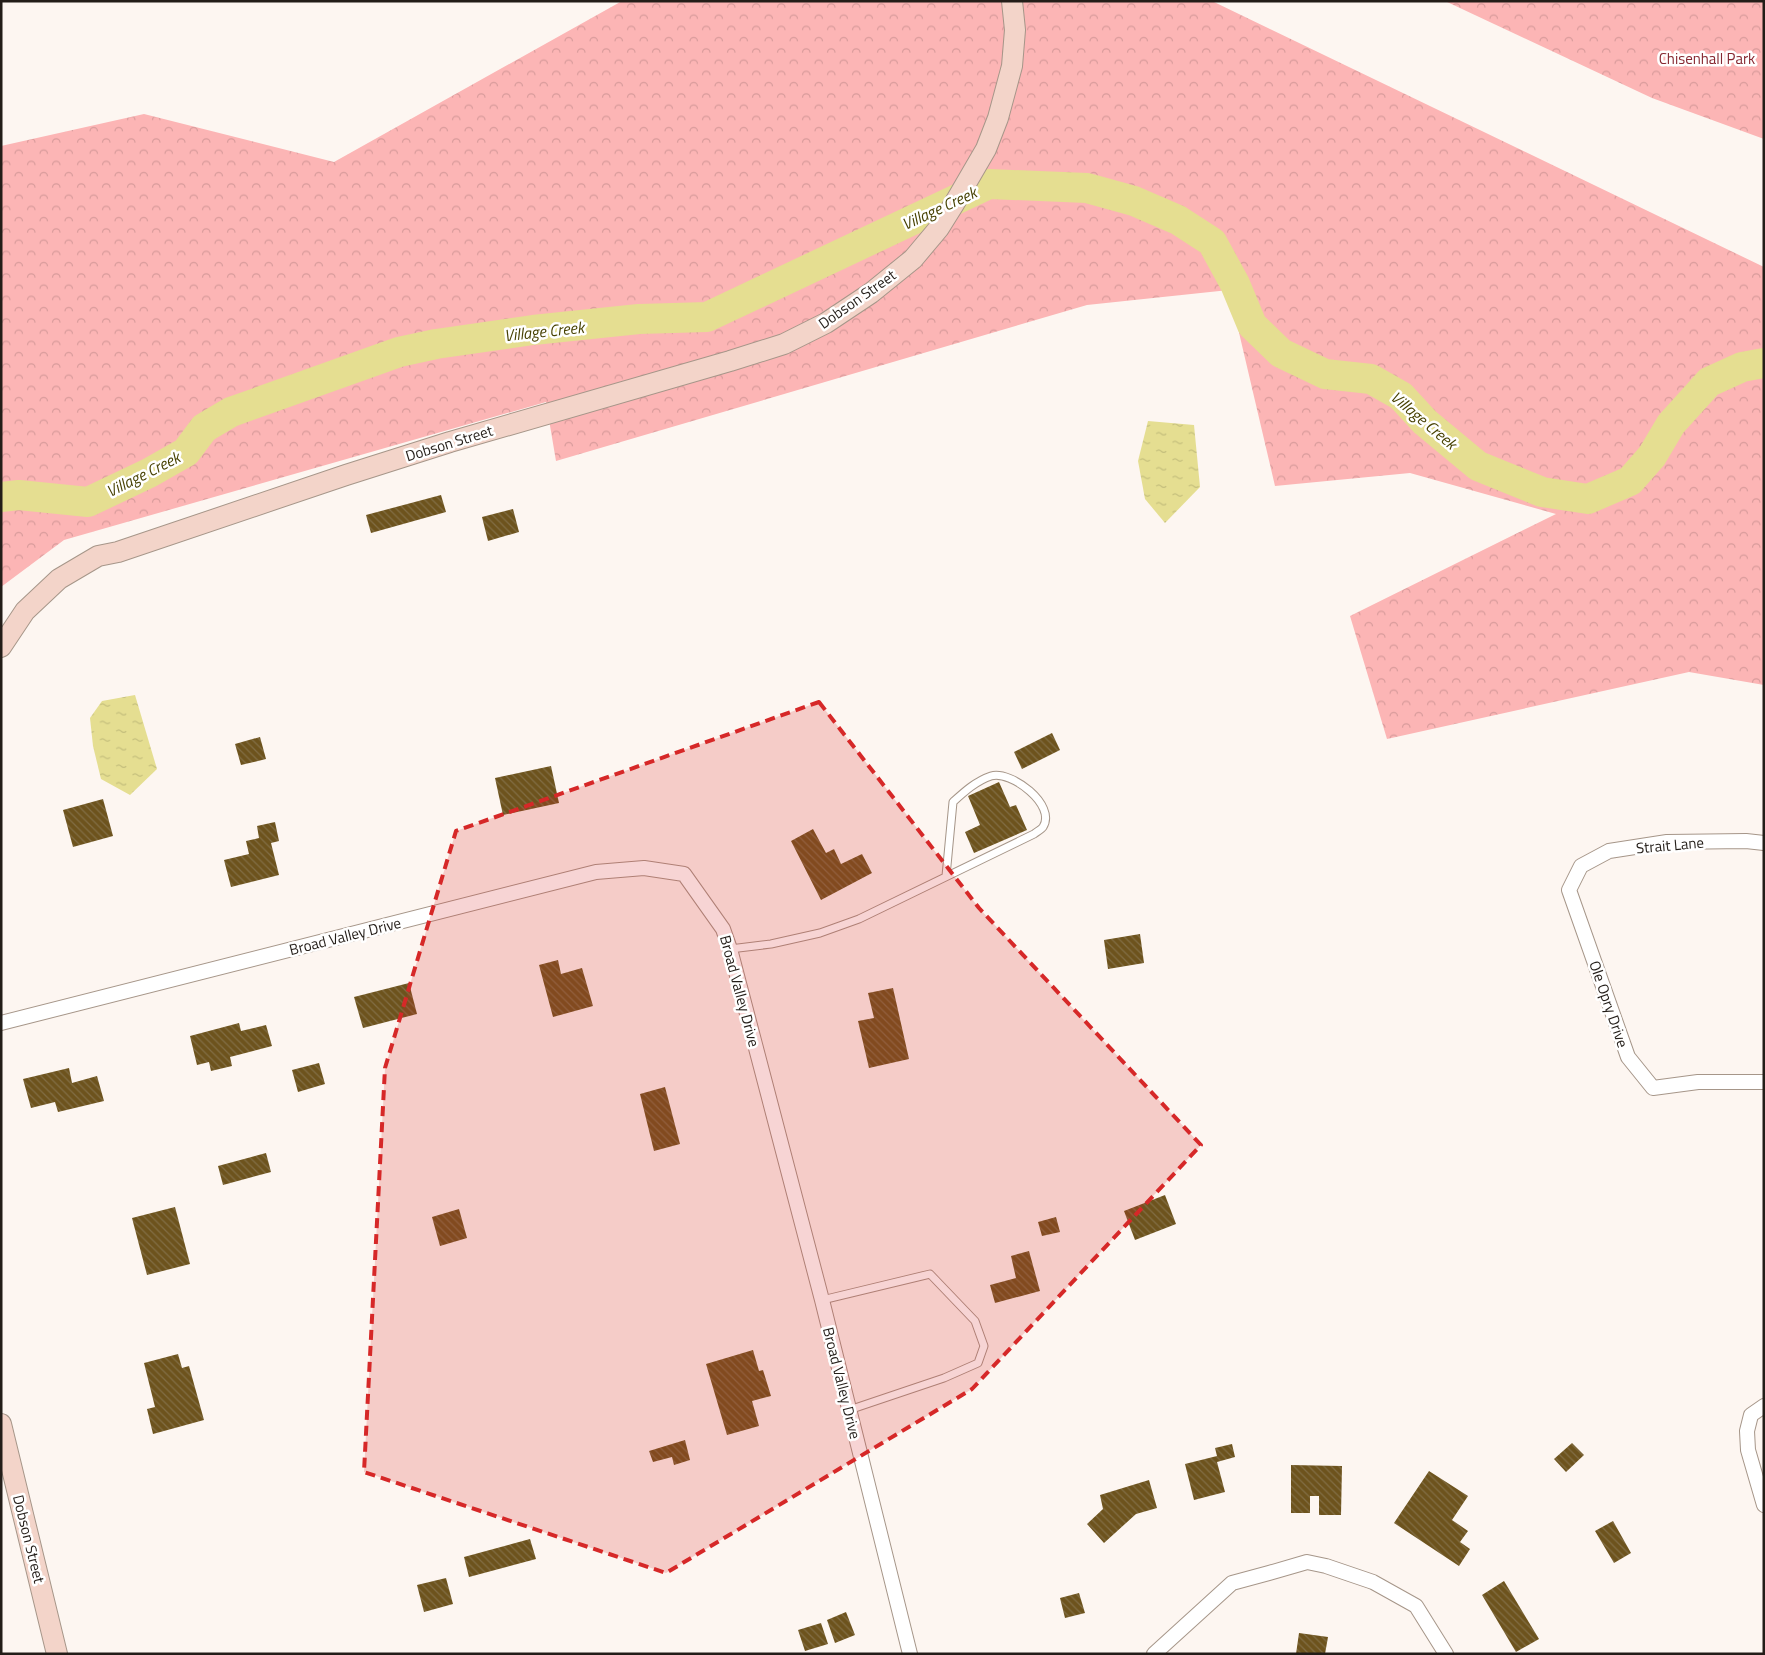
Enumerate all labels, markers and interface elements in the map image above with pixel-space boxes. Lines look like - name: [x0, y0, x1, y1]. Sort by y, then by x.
- park label: Chisenhall Park: [1659, 47, 1755, 70]
- water label: Village Creek: [898, 179, 982, 236]
- street label: Dobson Street: [813, 263, 901, 334]
- water label: Village Creek: [503, 315, 587, 347]
- water label: Village Creek: [1386, 385, 1464, 456]
- street label: Dobson Street: [402, 419, 496, 467]
- water label: Village Creek: [102, 444, 186, 503]
- street label: Strait Lane: [1635, 831, 1705, 859]
- street label: Broad Valley Drive: [287, 911, 403, 961]
- street label: Broad Valley Drive: [714, 933, 766, 1049]
- street label: Ole Opry Drive: [1583, 957, 1635, 1051]
- street label: Broad Valley Drive: [817, 1325, 867, 1441]
- street label: Dobson Street: [7, 1492, 51, 1586]

